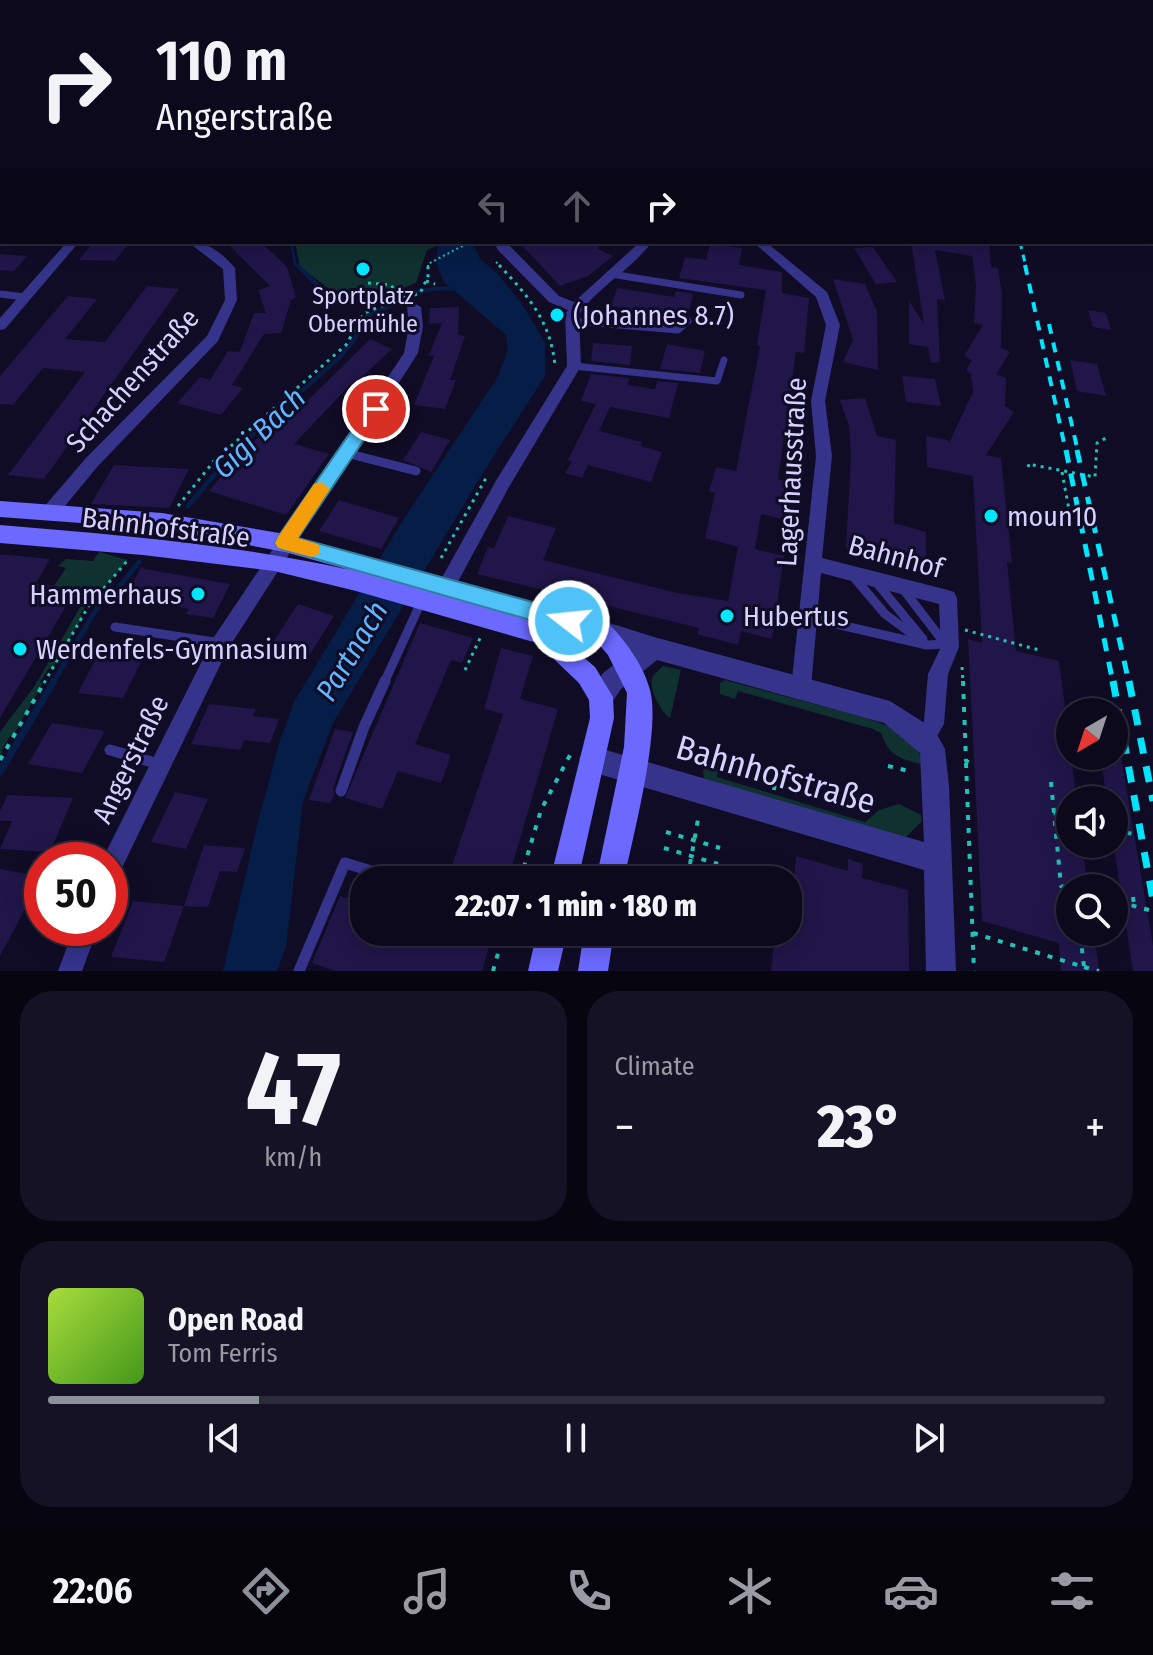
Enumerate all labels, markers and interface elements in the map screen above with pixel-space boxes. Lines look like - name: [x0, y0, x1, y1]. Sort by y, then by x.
- text: 110 m: [156, 28, 287, 95]
- icon: right: [24, 32, 128, 136]
- text: Angerstraße: [156, 96, 333, 140]
- icon: left: [471, 184, 515, 228]
- icon: ahead: [555, 184, 599, 228]
- icon: right: [639, 184, 683, 228]
- marker: Sportplatz Obermühle: [354, 260, 372, 278]
- place label: Sportplatz Obermühle: [308, 282, 418, 338]
- place label: (Johannes 8.7): [573, 299, 734, 332]
- street label: Schachenstraße: [59, 302, 206, 459]
- marker: (Johannes 8.7): [548, 306, 566, 324]
- pin: [342, 375, 410, 443]
- street label: Lagerhausstraße: [770, 377, 813, 567]
- water label: Gigi Bach: [205, 380, 313, 486]
- icon: arrive: [354, 387, 398, 431]
- place label: moun10: [1007, 500, 1097, 533]
- street label: Bahnhofstraße: [80, 501, 252, 554]
- marker: moun10: [982, 507, 1000, 525]
- street label: Bahnhof: [845, 528, 949, 586]
- place label: Hammerhaus: [30, 578, 182, 611]
- position arrow: [527, 579, 611, 663]
- marker: Hammerhaus: [189, 585, 207, 603]
- water label: Partnach: [308, 595, 396, 707]
- place label: Hubertus: [743, 600, 849, 633]
- marker: Hubertus: [718, 607, 736, 625]
- place label: Werdenfels-Gymnasium: [36, 633, 308, 666]
- marker: Werdenfels-Gymnasium: [11, 640, 29, 658]
- street label: Angerstraße: [85, 690, 176, 828]
- north arrow: [1056, 698, 1128, 770]
- map controls: [1056, 698, 1128, 946]
- street label: Bahnhofstraße: [672, 726, 880, 822]
- button: sound: [1056, 786, 1128, 858]
- speed limit sign: 50: [24, 842, 128, 946]
- button: search: [1056, 874, 1128, 946]
- text: 22:07 · 1 min · 180 m: [455, 888, 697, 924]
- text: 47: [245, 1027, 341, 1152]
- text: Climate: [615, 1051, 695, 1082]
- text: 23°: [817, 1091, 902, 1163]
- text: −: [615, 1101, 634, 1154]
- text: +: [1085, 1101, 1105, 1154]
- text: km/h: [264, 1142, 322, 1173]
- text: Open Road: [168, 1302, 304, 1338]
- text: Tom Ferris: [168, 1338, 278, 1369]
- icon: previous: [202, 1416, 246, 1460]
- icon: pause: [554, 1416, 598, 1460]
- icon: next: [907, 1416, 951, 1460]
- icon: directions: [238, 1563, 294, 1619]
- icon: music: [399, 1563, 455, 1619]
- icon: phone: [561, 1563, 617, 1619]
- icon: climate: [722, 1563, 778, 1619]
- icon: car: [883, 1563, 939, 1619]
- icon: filters: [1044, 1563, 1100, 1619]
- text: 22:06: [53, 1569, 133, 1613]

